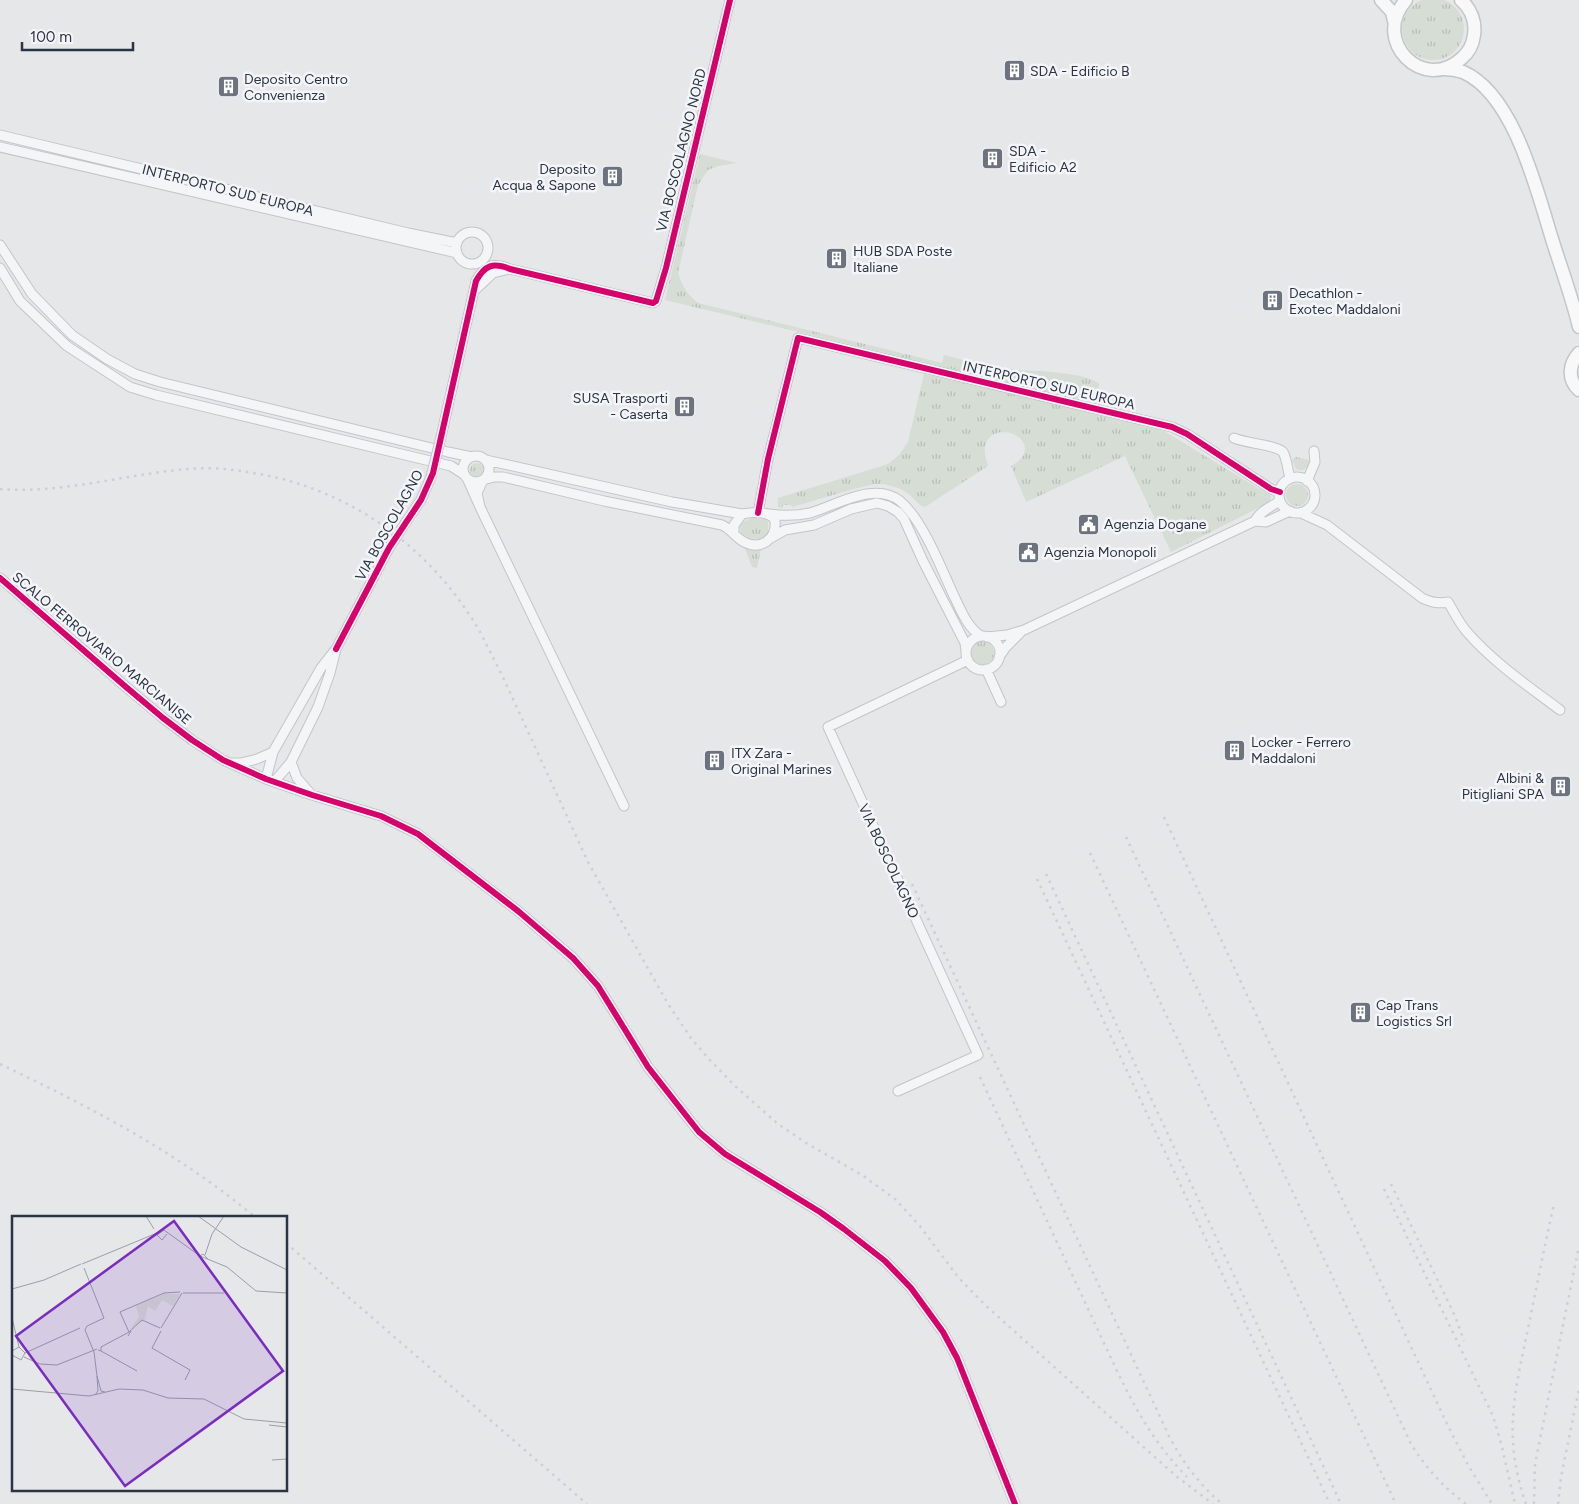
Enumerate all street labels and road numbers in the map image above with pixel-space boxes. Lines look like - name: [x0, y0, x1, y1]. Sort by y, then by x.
- street label: VIA BOSCOLAGNO NORD: [653, 67, 710, 234]
- street label: INTERPORTO SUD EUROPA: [140, 161, 316, 220]
- street label: INTERPORTO SUD EUROPA: [961, 357, 1137, 414]
- street label: VIA BOSCOLAGNO: [352, 467, 427, 584]
- street label: SCALO FERROVIARIO MARCIANISE: [9, 568, 195, 728]
- street label: VIA BOSCOLAGNO: [855, 801, 923, 921]

